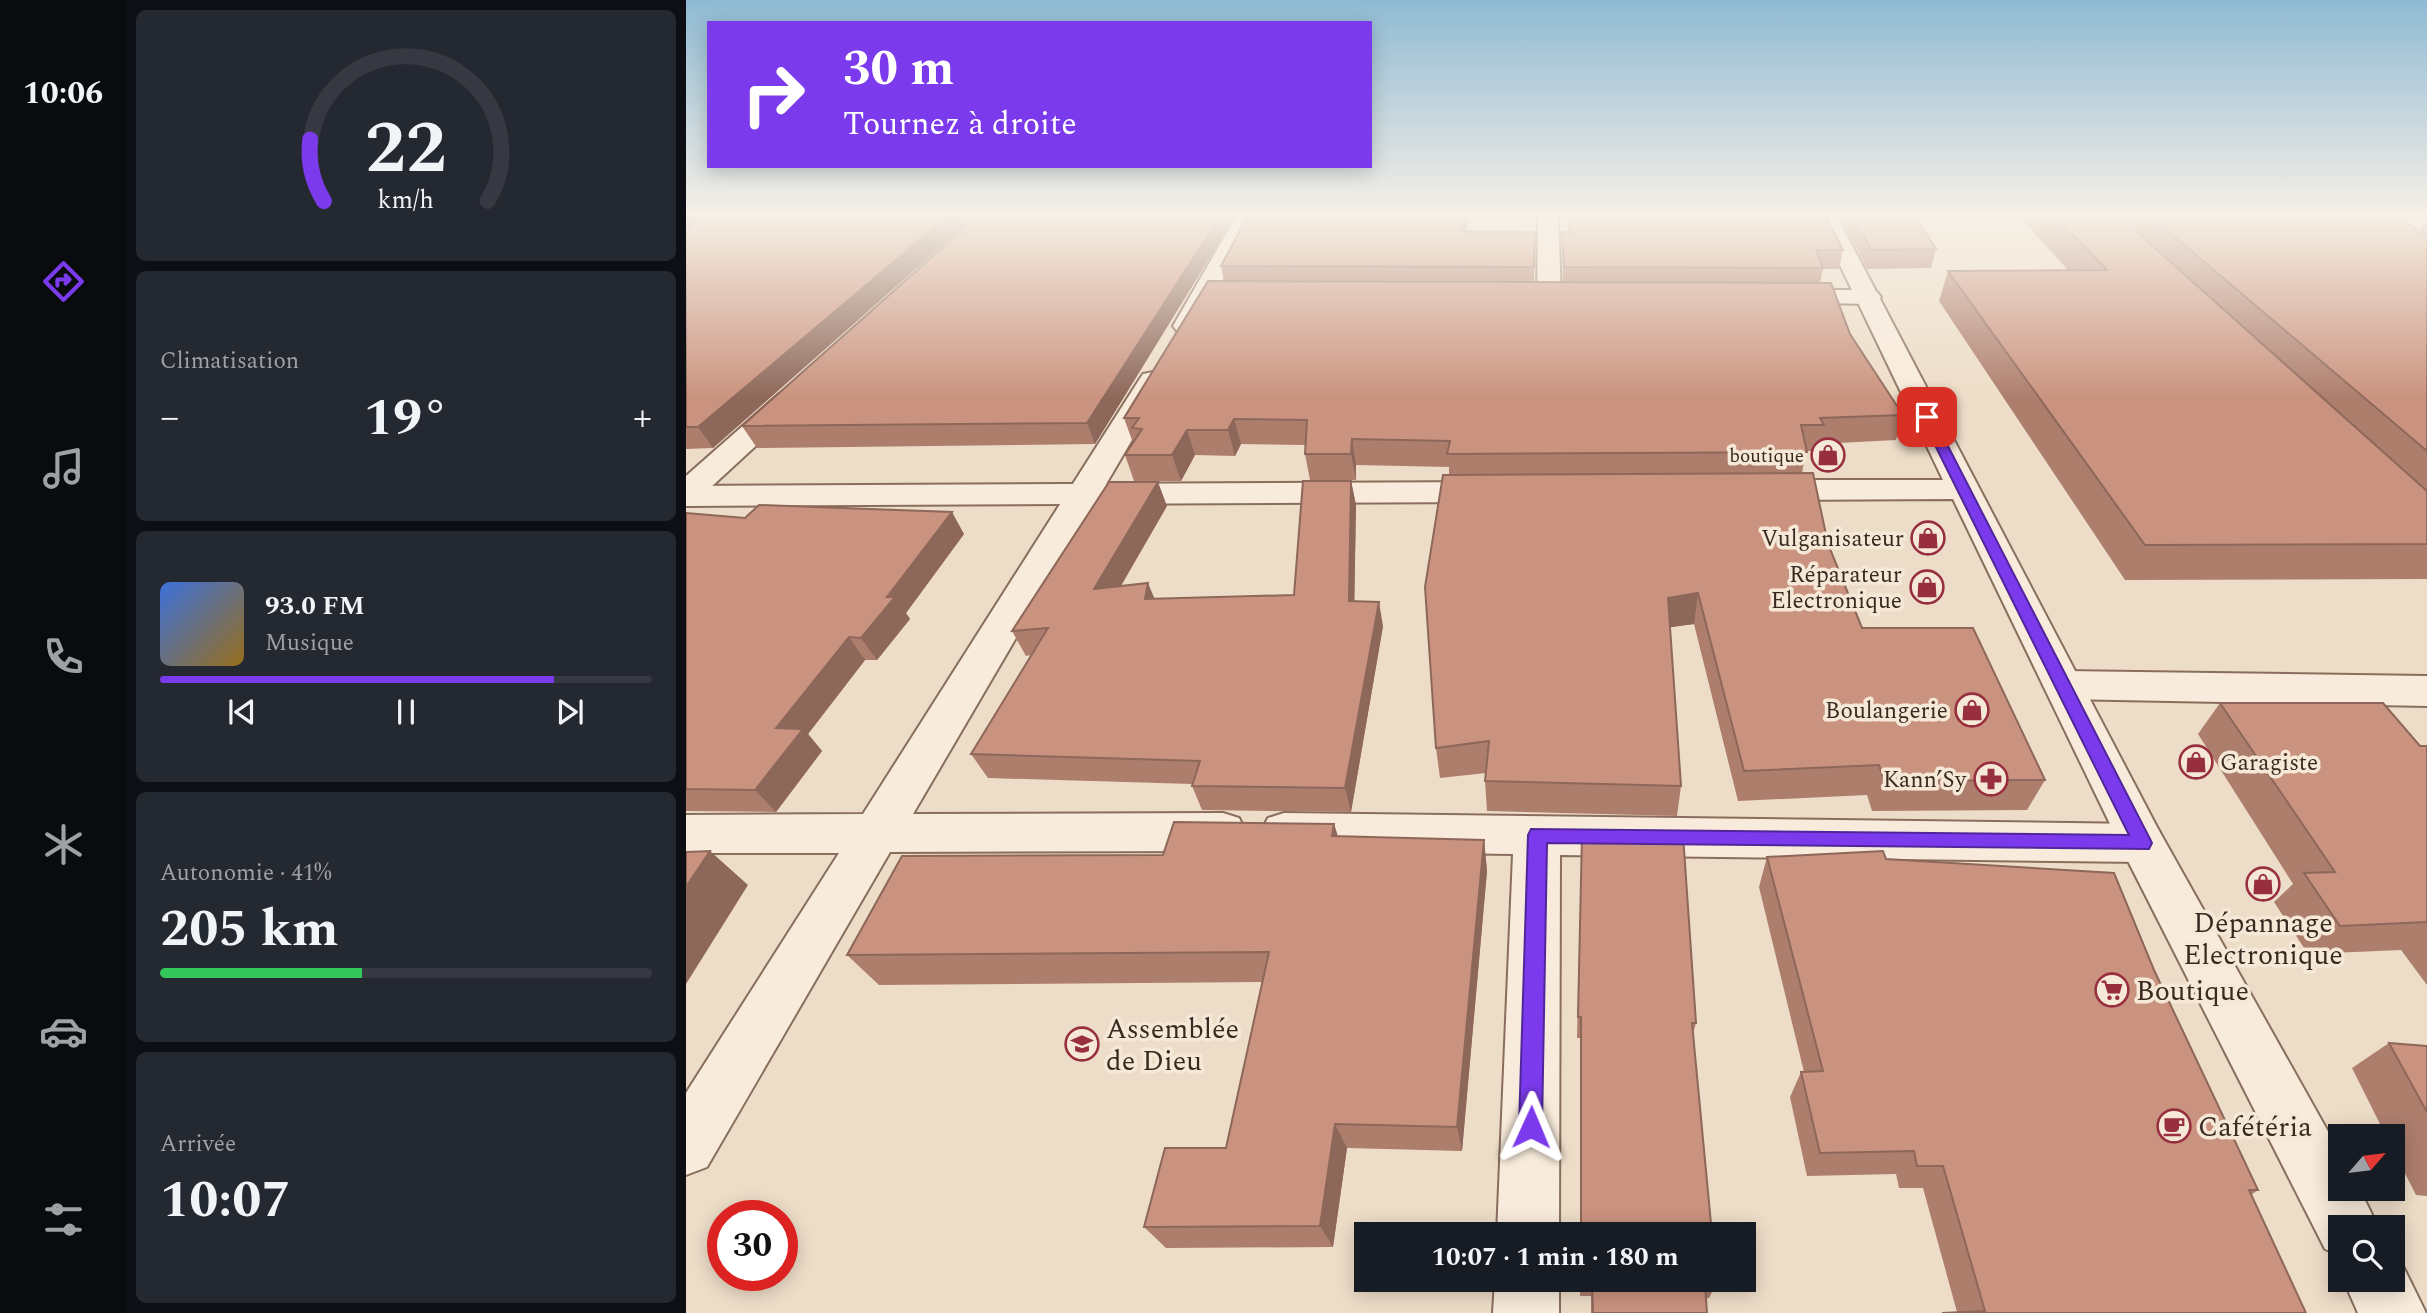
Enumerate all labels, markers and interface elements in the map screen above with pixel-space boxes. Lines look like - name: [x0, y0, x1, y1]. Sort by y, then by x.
- text: 30 m: [843, 32, 954, 107]
- icon: right: [728, 49, 819, 140]
- text: 10:06: [23, 69, 103, 118]
- text: 22: [365, 95, 447, 206]
- text: Tournez à droite: [843, 100, 1077, 149]
- text: km/h: [378, 182, 434, 220]
- icon: directions: [39, 257, 88, 306]
- text: Climatisation: [160, 344, 299, 379]
- text: 19°: [364, 379, 448, 458]
- pin: [1897, 387, 1957, 447]
- text: −: [160, 389, 179, 447]
- text: +: [633, 389, 652, 447]
- icon: arrive: [1908, 398, 1946, 436]
- shop icon: boutique: [1809, 436, 1847, 474]
- place label: boutique: [1729, 442, 1804, 471]
- icon: music: [39, 444, 88, 493]
- shop icon: Vulganisateur: [1909, 519, 1947, 557]
- place label: Vulganisateur: [1761, 522, 1904, 557]
- place label: Réparateur Electronique: [1771, 558, 1902, 619]
- shop icon: Réparateur Electronique: [1908, 568, 1946, 606]
- text: 93.0 FM: [265, 586, 365, 626]
- text: Musique: [265, 626, 354, 661]
- icon: phone: [39, 632, 88, 681]
- shop icon: Boulangerie: [1953, 691, 1991, 729]
- icon: previous: [223, 693, 261, 731]
- icon: pause: [387, 693, 425, 731]
- icon: next: [551, 693, 589, 731]
- place label: Boulangerie: [1825, 694, 1948, 729]
- shop icon: Garagiste: [2177, 743, 2215, 781]
- place label: Garagiste: [2220, 746, 2318, 781]
- pharmacy icon: Kann’Sy: [1972, 760, 2010, 798]
- place label: Kann’Sy: [1883, 763, 1967, 798]
- icon: climate: [39, 820, 88, 869]
- text: Autonomie · 41%: [160, 856, 332, 891]
- shop icon: Dépannage Electronique: [2244, 865, 2282, 903]
- text: 205 km: [160, 890, 339, 969]
- place label: Dépannage Electronique: [2183, 902, 2343, 977]
- place label: Boutique: [2136, 970, 2249, 1013]
- supermarket icon: Boutique: [2093, 971, 2131, 1009]
- icon: car: [39, 1007, 88, 1056]
- place label: Assemblée de Dieu: [1106, 1008, 1239, 1083]
- school or university icon: Assemblée de Dieu: [1063, 1025, 1101, 1063]
- position arrow: [1494, 1090, 1568, 1164]
- place label: Cafétéria: [2198, 1106, 2312, 1149]
- cafe icon: Cafétéria: [2155, 1107, 2193, 1145]
- north arrow: [2328, 1124, 2404, 1200]
- map controls: [2328, 1124, 2405, 1292]
- text: Arrivée: [160, 1127, 236, 1162]
- text: 10:07: [160, 1161, 291, 1240]
- icon: filters: [39, 1195, 88, 1244]
- speed limit sign: 30: [707, 1200, 798, 1291]
- button: search: [2328, 1215, 2405, 1292]
- text: 10:07 · 1 min · 180 m: [1431, 1237, 1679, 1277]

